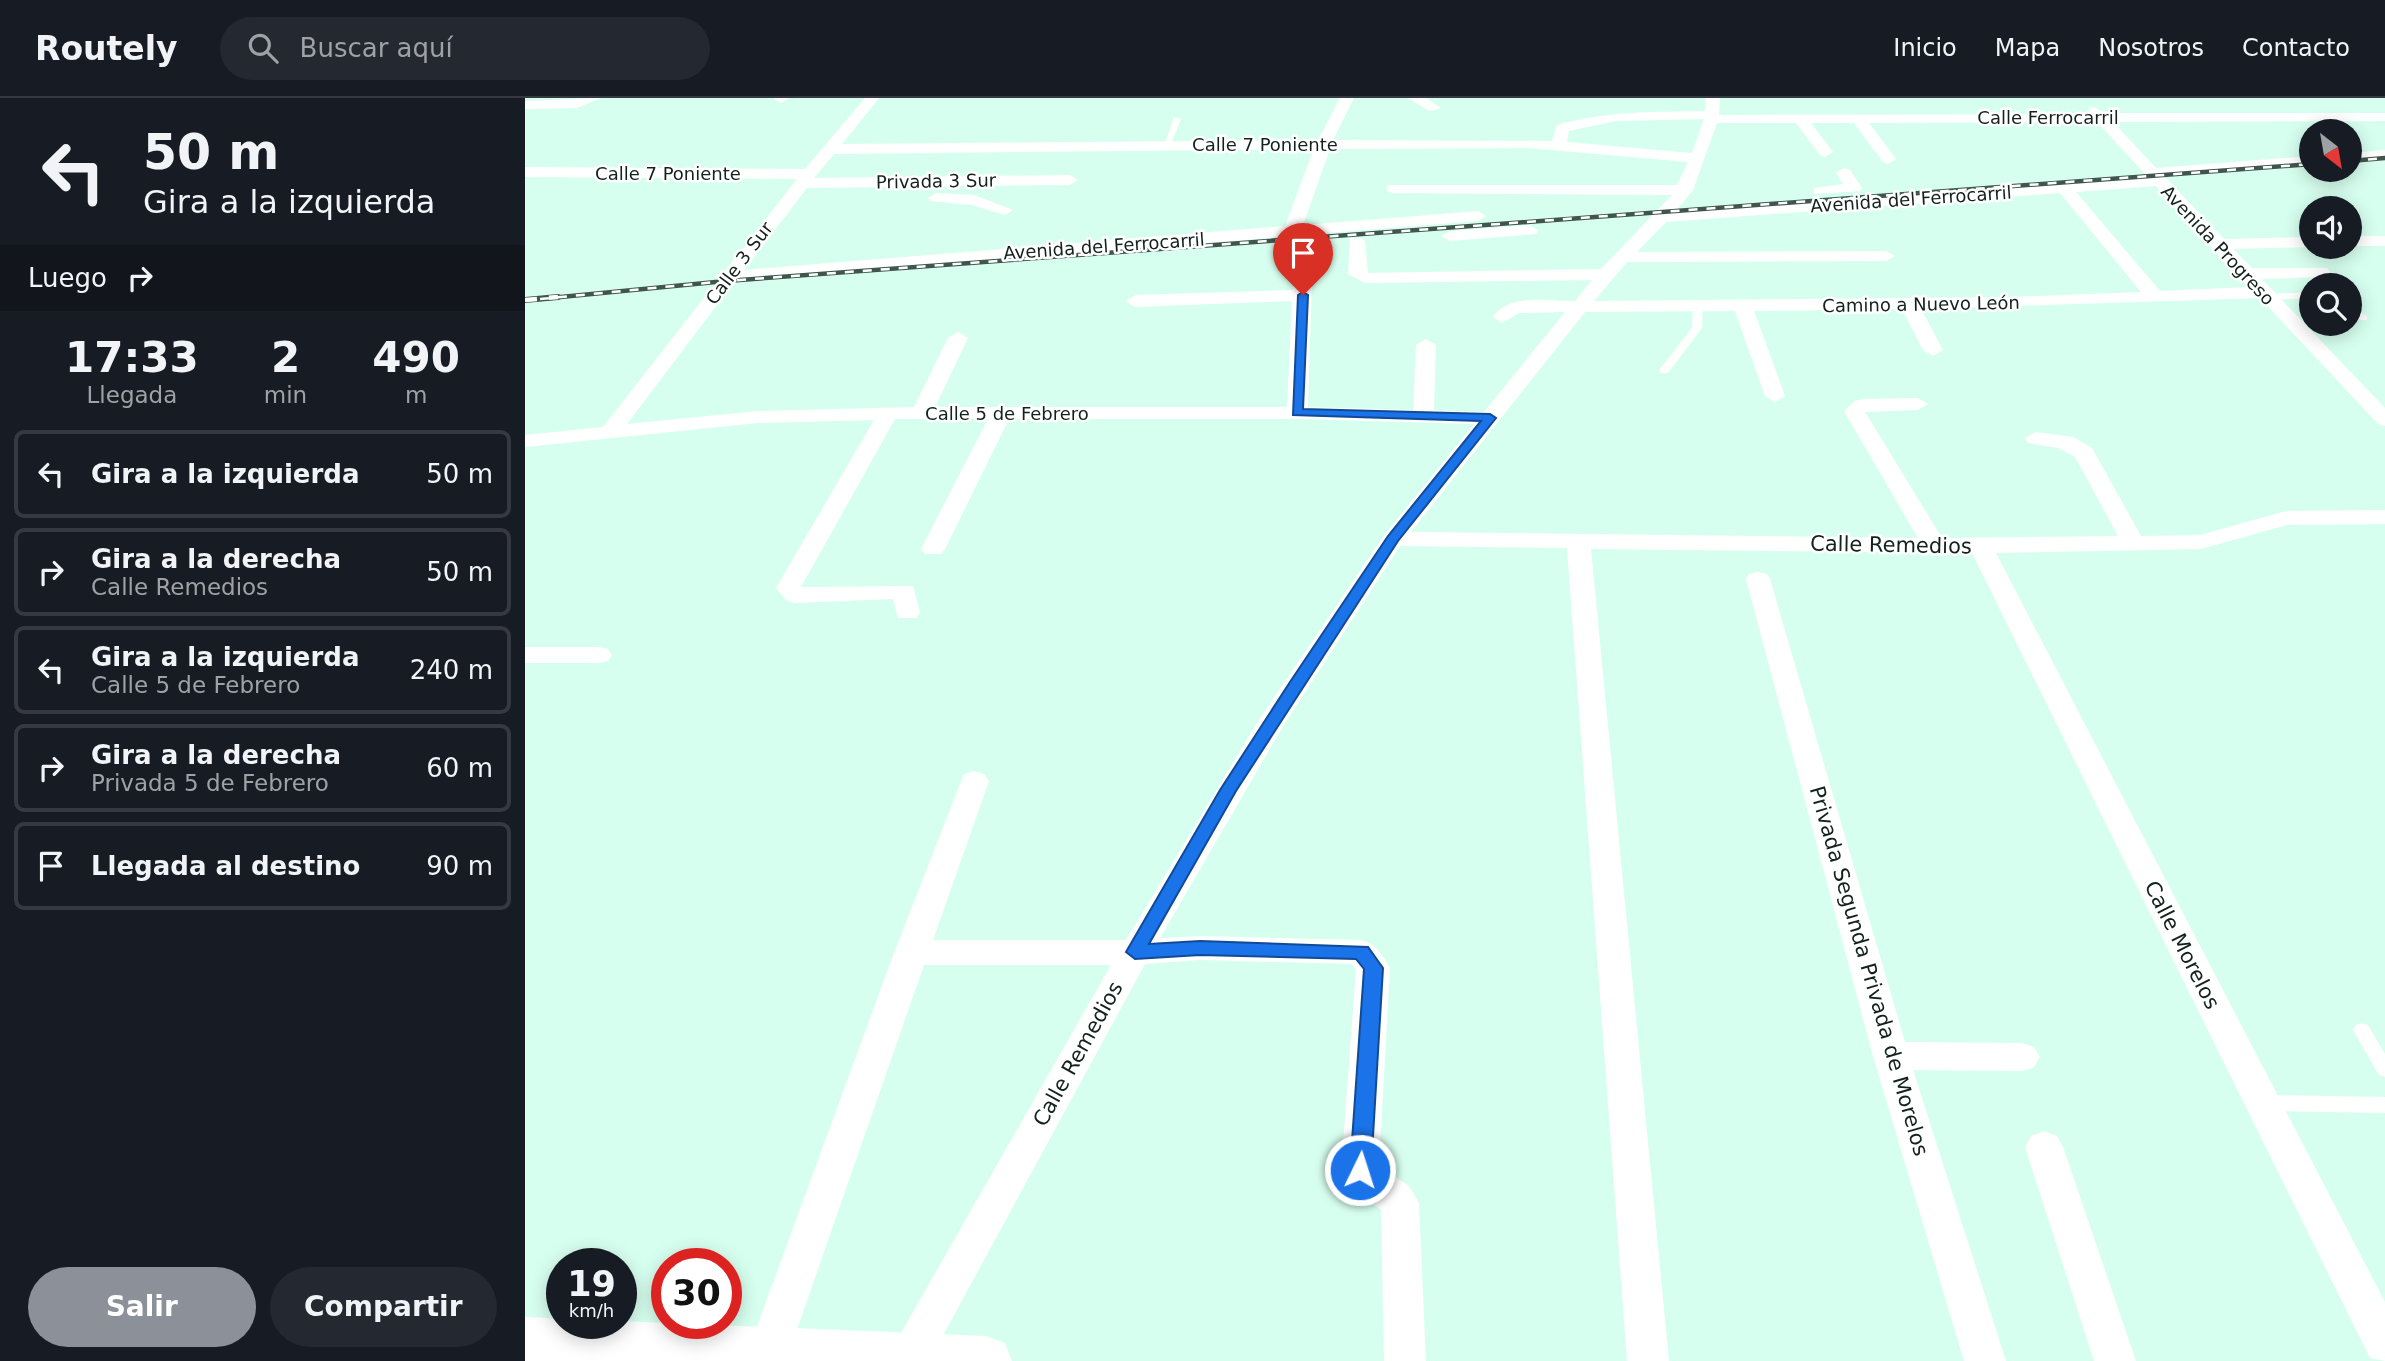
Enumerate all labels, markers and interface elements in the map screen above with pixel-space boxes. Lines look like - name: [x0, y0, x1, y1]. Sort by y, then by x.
- search box: [220, 17, 710, 80]
- text: Routely: [35, 29, 178, 68]
- icon: search: [244, 29, 282, 67]
- text: Buscar aquí: [300, 33, 453, 63]
- text: Inicio: [1893, 34, 1957, 62]
- text: Mapa: [1995, 34, 2060, 62]
- text: Nosotros: [2098, 34, 2204, 62]
- text: Contacto: [2242, 34, 2350, 62]
- street label: Calle Ferrocarril: [1977, 107, 2119, 128]
- north arrow: [2299, 119, 2363, 182]
- map controls: [2299, 119, 2362, 336]
- text: 50 m: [143, 124, 279, 181]
- icon: left: [28, 126, 119, 217]
- street label: Calle 7 Poniente: [1192, 134, 1338, 155]
- street label: Calle 7 Poniente: [595, 163, 741, 184]
- street label: Privada 3 Sur: [876, 169, 997, 193]
- street label: Avenida del Ferrocarril: [1810, 181, 2012, 217]
- street label: Avenida Progreso: [2157, 181, 2279, 309]
- text: Gira a la izquierda: [143, 183, 435, 221]
- button: sound: [2299, 196, 2362, 259]
- street label: Calle 3 Sur: [701, 217, 777, 308]
- pin: [1273, 223, 1333, 295]
- street label: Avenida del Ferrocarril: [1003, 228, 1205, 264]
- icon: arrive: [1284, 234, 1322, 272]
- icon: right: [121, 259, 159, 297]
- text: Luego: [28, 263, 107, 293]
- button: search: [2299, 273, 2362, 336]
- street label: Camino a Nuevo León: [1822, 292, 2020, 316]
- text: 17:33: [65, 333, 199, 382]
- text: 2: [271, 333, 300, 382]
- text: 490: [372, 333, 460, 382]
- text: Llegada: [87, 382, 177, 408]
- text: min: [264, 382, 307, 408]
- text: m: [405, 382, 427, 408]
- street label: Calle 5 de Febrero: [925, 403, 1089, 424]
- icon: left: [32, 455, 70, 493]
- text: Gira a la izquierda: [91, 459, 359, 489]
- text: 50 m: [426, 459, 493, 489]
- street label: Calle Remedios: [1810, 532, 1972, 558]
- text: Gira a la derecha: [91, 544, 341, 574]
- icon: right: [32, 553, 70, 591]
- text: 50 m: [426, 557, 493, 587]
- text: Calle Remedios: [91, 574, 268, 600]
- text: Gira a la izquierda: [91, 642, 359, 672]
- icon: left: [32, 651, 70, 689]
- text: 240 m: [410, 655, 493, 685]
- text: Calle 5 de Febrero: [91, 672, 300, 698]
- text: Gira a la derecha: [91, 740, 341, 770]
- icon: right: [32, 749, 70, 787]
- text: 60 m: [426, 753, 493, 783]
- text: Privada 5 de Febrero: [91, 770, 329, 796]
- street label: Privada Segunda Privada de Morelos: [1805, 783, 1933, 1159]
- icon: arrive: [32, 847, 70, 885]
- text: Llegada al destino: [91, 851, 360, 881]
- text: 90 m: [426, 851, 493, 881]
- street label: Calle Morelos: [2139, 877, 2225, 1013]
- street label: Calle Remedios: [1028, 977, 1128, 1131]
- position arrow: [1323, 1133, 1397, 1207]
- speed limit sign: 30: [651, 1248, 742, 1339]
- text: 19: [567, 1264, 616, 1304]
- button: Salir: [28, 1267, 256, 1347]
- button: Compartir: [270, 1267, 497, 1347]
- text: km/h: [569, 1300, 614, 1321]

